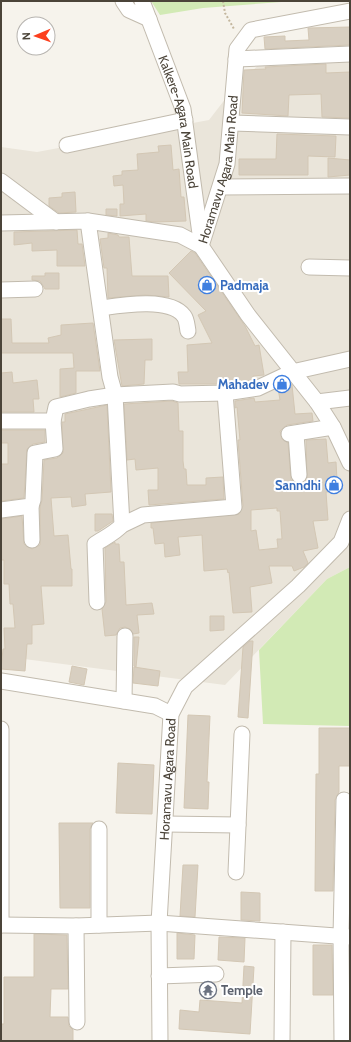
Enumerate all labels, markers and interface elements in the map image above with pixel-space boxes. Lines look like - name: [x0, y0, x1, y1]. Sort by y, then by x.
- north arrow: [16, 16, 56, 56]
- text: N: [19, 32, 33, 40]
- street label: Kalkere-Agara Main Road: [155, 53, 202, 189]
- street label: Horamavu Agara Main Road: [194, 95, 241, 245]
- shop icon: Padmaja: [197, 275, 217, 295]
- place label: Padmaja: [220, 277, 269, 293]
- shop icon: Mahadev: [272, 374, 292, 394]
- place label: Mahadev: [218, 376, 270, 392]
- shop icon: Sanndhi: [324, 475, 344, 495]
- place label: Sanndhi: [275, 477, 321, 493]
- street label: Horamavu Agara Road: [156, 718, 179, 841]
- temple icon: Temple: [198, 980, 218, 1000]
- place label: Temple: [221, 982, 263, 998]

